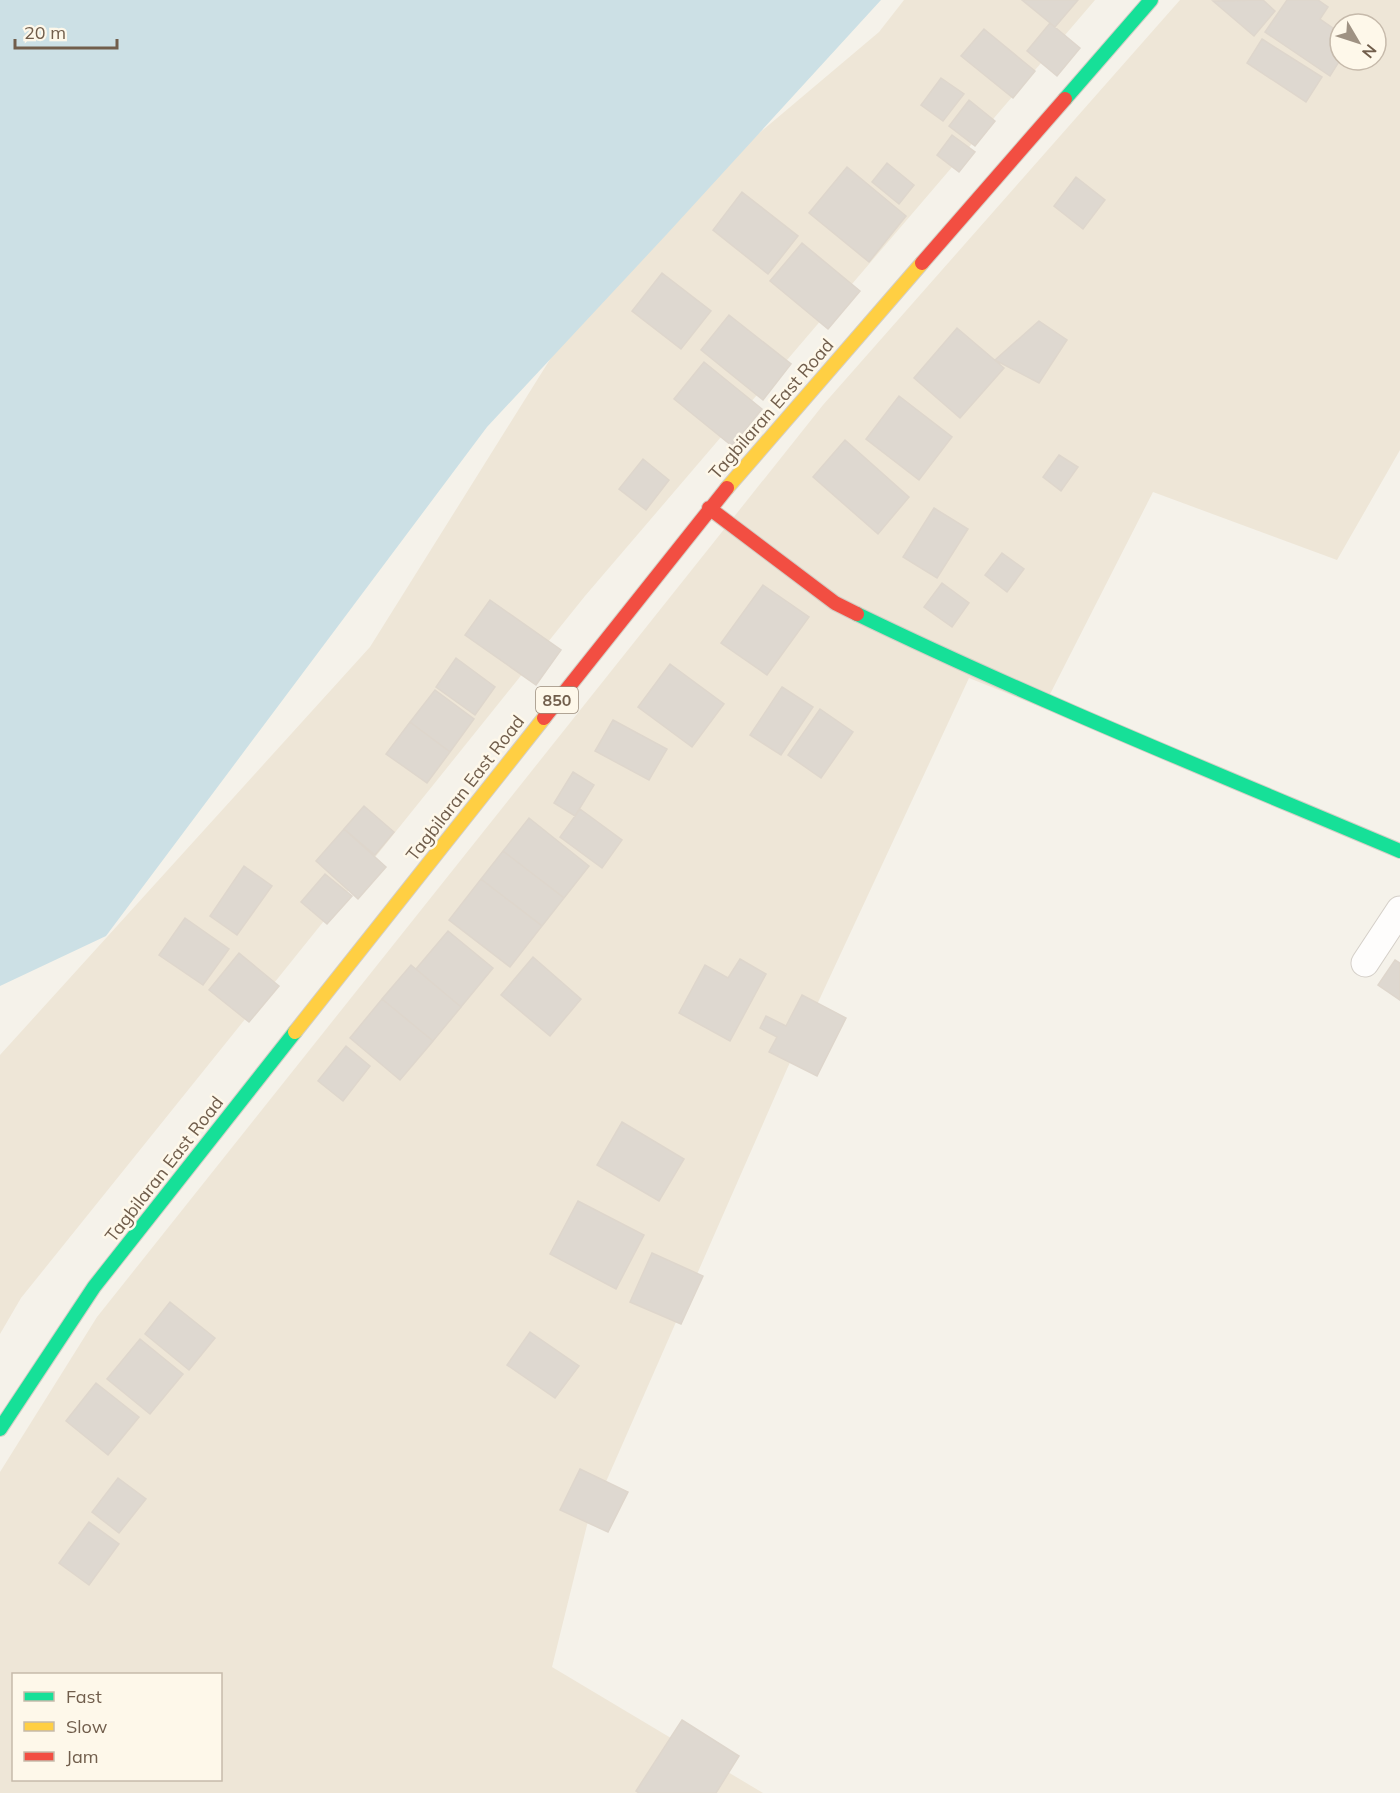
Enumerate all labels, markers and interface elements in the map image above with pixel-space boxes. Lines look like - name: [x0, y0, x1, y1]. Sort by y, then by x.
- scale bar: [15, 12, 117, 50]
- north arrow: [1328, 12, 1388, 72]
- text: 20 m: [24, 21, 66, 44]
- text: N: [1358, 40, 1381, 62]
- street label: Tagbilaran East Road: [704, 334, 838, 484]
- road number: 850: [536, 687, 578, 713]
- street label: Tagbilaran East Road: [401, 710, 529, 866]
- street label: Tagbilaran East Road: [100, 1091, 228, 1247]
- legend: [12, 1673, 222, 1781]
- text: Fast: [66, 1685, 102, 1708]
- text: Slow: [66, 1715, 108, 1738]
- text: Jam: [66, 1745, 99, 1768]

